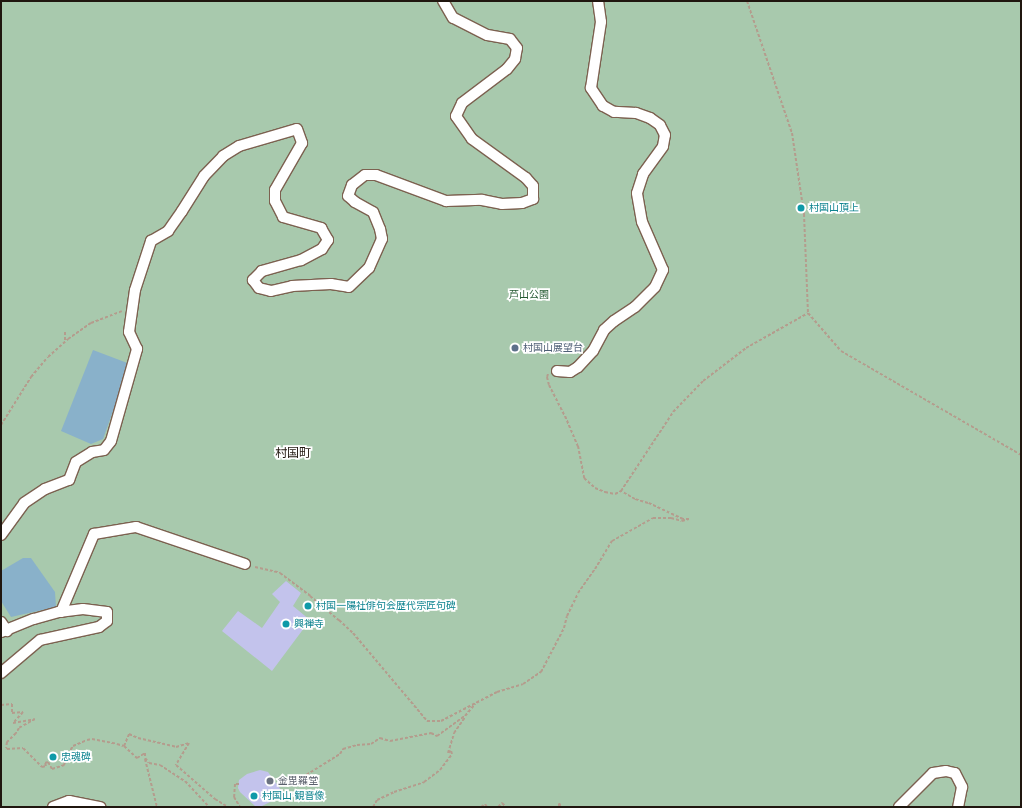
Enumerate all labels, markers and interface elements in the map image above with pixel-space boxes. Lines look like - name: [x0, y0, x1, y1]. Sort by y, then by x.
- place label: 村国山頂上: [809, 202, 859, 214]
- marker: 村国山頂上: [796, 203, 806, 213]
- park label: 芦山公園: [509, 289, 549, 301]
- place label: 村国山展望台: [523, 342, 583, 354]
- marker: 村国山展望台: [510, 343, 520, 353]
- district label: 村国町: [275, 446, 311, 460]
- place label: 村国一陽社俳句会歴代宗匠句碑: [316, 600, 456, 612]
- marker: 村国一陽社俳句会歴代宗匠句碑: [303, 601, 313, 611]
- place label: 興禅寺: [294, 618, 324, 630]
- marker: 興禅寺: [281, 619, 291, 629]
- place label: 忠魂碑: [61, 751, 91, 763]
- marker: 忠魂碑: [48, 752, 58, 762]
- place label: 金毘羅堂: [278, 775, 318, 787]
- marker: 金毘羅堂: [265, 776, 275, 786]
- place label: 村国山 観音像: [262, 790, 325, 802]
- marker: 村国山 観音像: [249, 791, 259, 801]

